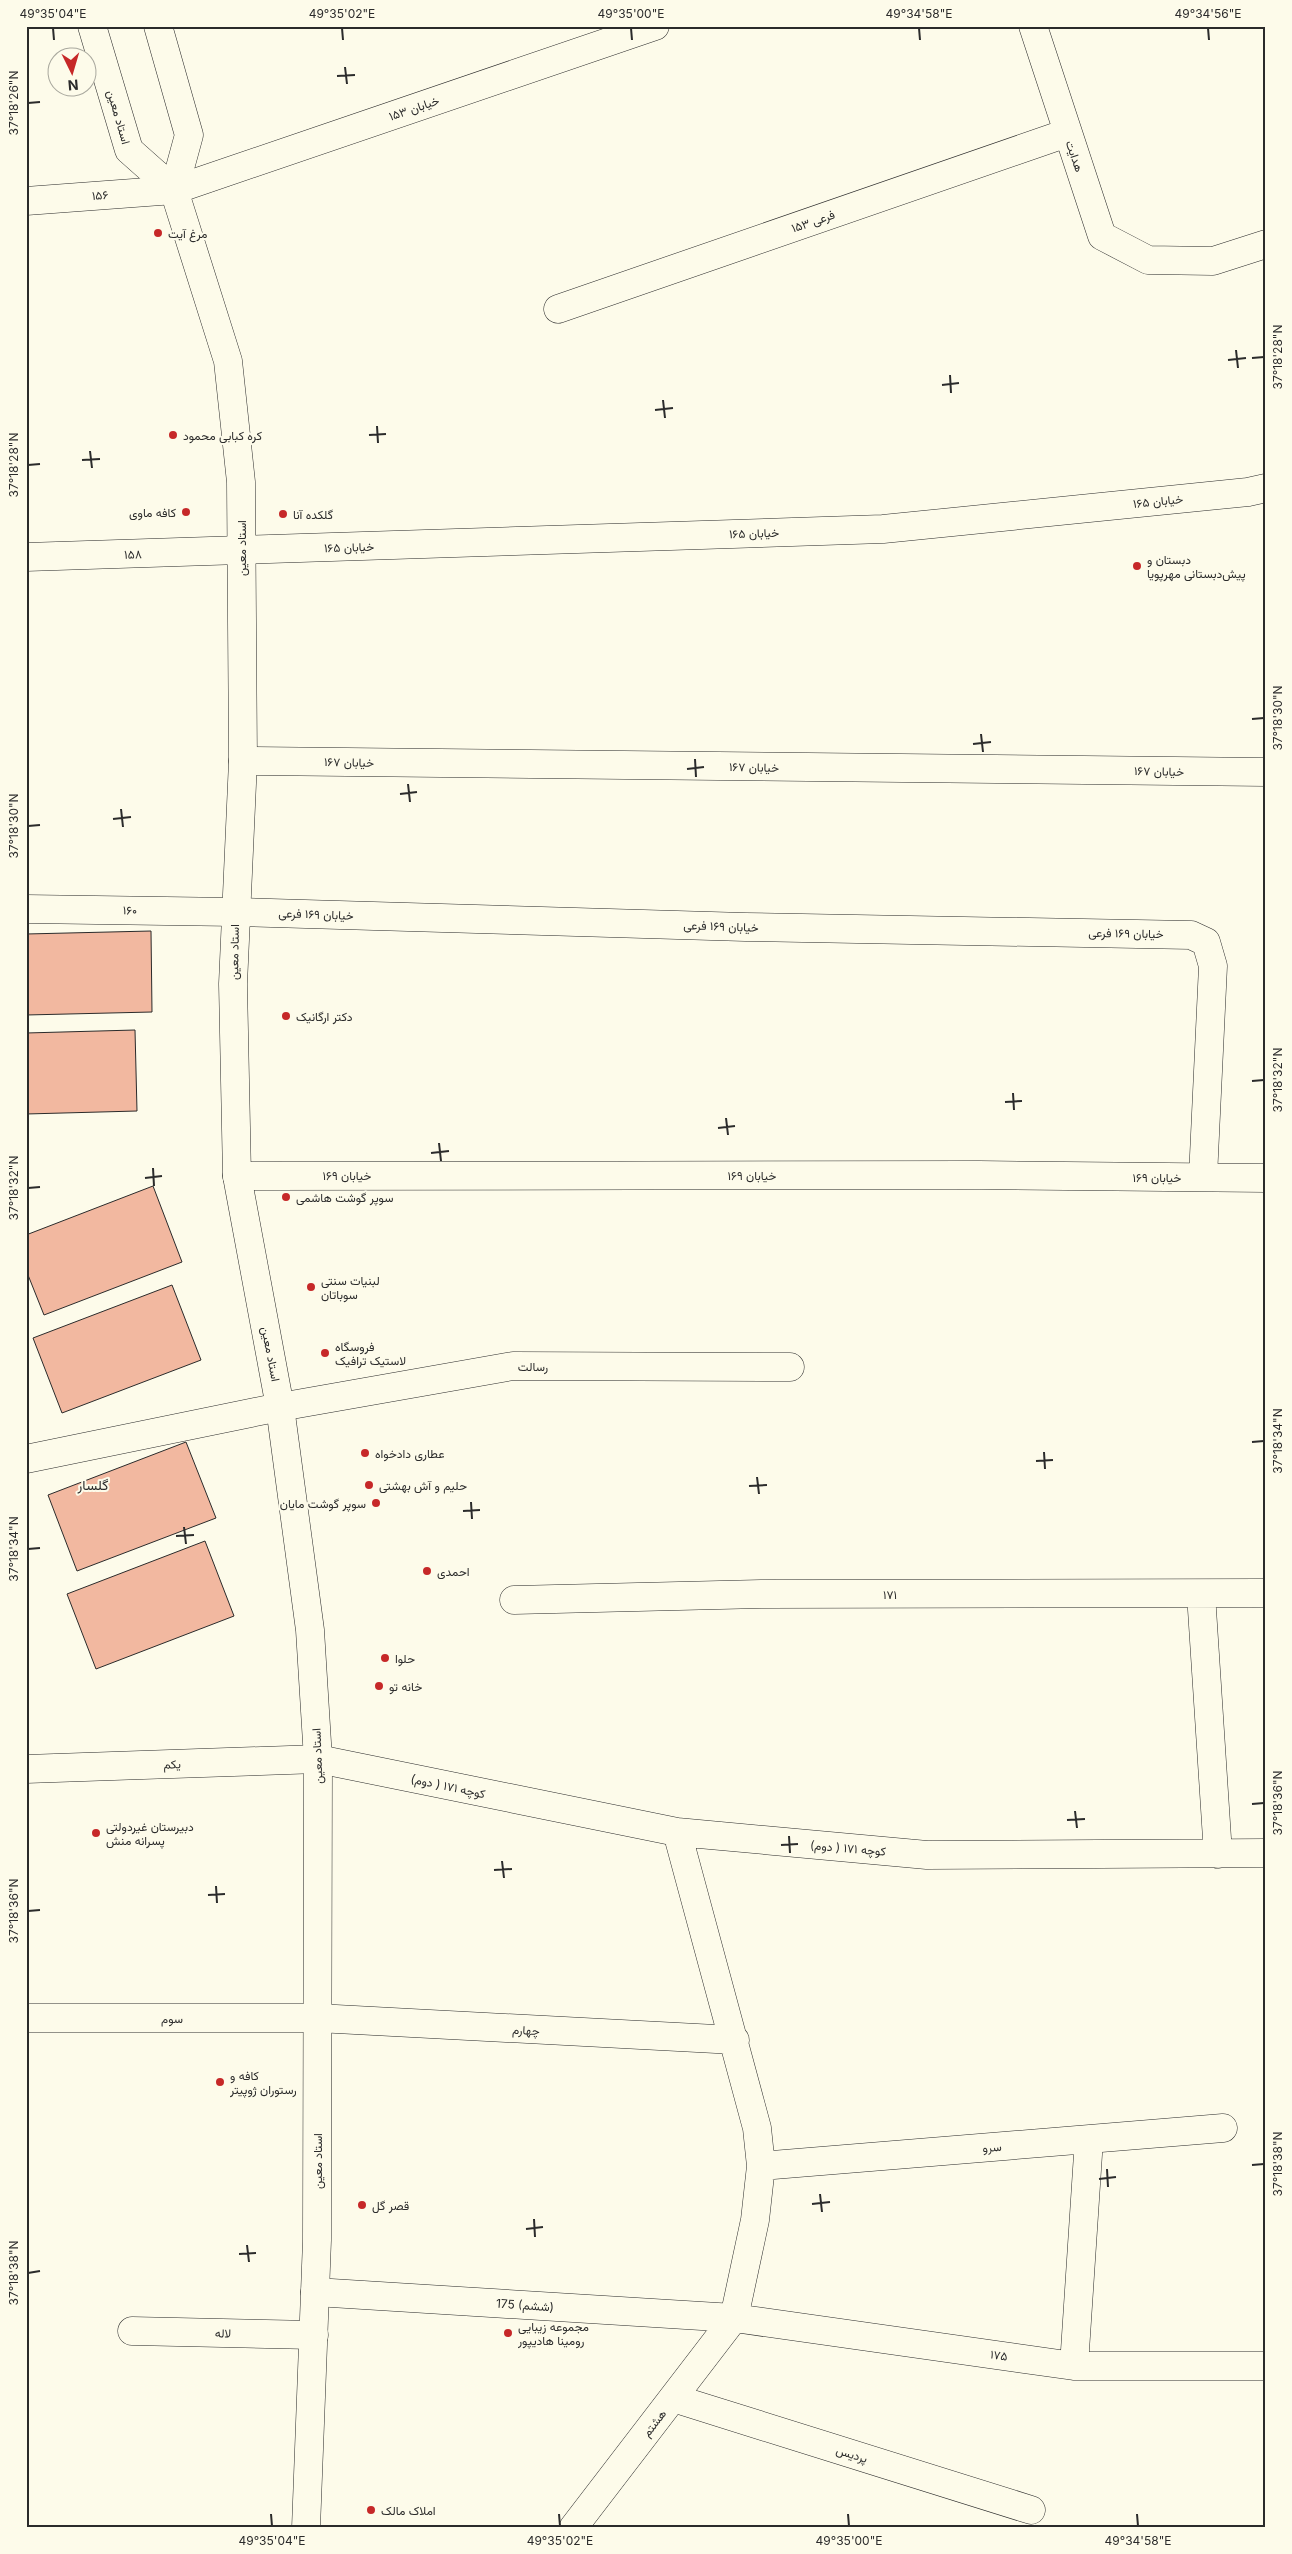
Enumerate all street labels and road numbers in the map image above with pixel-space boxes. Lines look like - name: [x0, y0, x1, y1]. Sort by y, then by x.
- street label: استاد معین: [103, 88, 134, 146]
- street label: خیابان ۱۵۳: [387, 92, 441, 124]
- street label: هدایت: [1063, 138, 1087, 174]
- street label: ۱۵۶: [91, 187, 109, 203]
- street label: ۱۵۳ فرعی: [789, 207, 837, 236]
- street label: خیابان ۱۶۵: [1132, 491, 1184, 511]
- street label: استاد معین: [234, 520, 250, 576]
- street label: خیابان ۱۶۵: [729, 525, 779, 541]
- street label: خیابان ۱۶۵: [324, 539, 374, 555]
- street label: ۱۵۸: [124, 546, 142, 562]
- street label: خیابان ۱۶۷: [324, 754, 374, 770]
- street label: خیابان ۱۶۷: [729, 759, 779, 775]
- street label: خیابان ۱۶۷: [1134, 763, 1184, 779]
- street label: ۱۶۰: [123, 902, 137, 918]
- street label: خیابان ۱۶۹ فرعی: [278, 905, 354, 924]
- street label: خیابان ۱۶۹ فرعی: [683, 917, 759, 936]
- street label: استاد معین: [226, 924, 243, 980]
- street label: خیابان ۱۶۹ فرعی: [1088, 925, 1164, 942]
- street label: خیابان ۱۶۹: [323, 1168, 371, 1183]
- street label: خیابان ۱۶۹: [728, 1168, 776, 1183]
- street label: خیابان ۱۶۹: [1133, 1170, 1181, 1185]
- street label: استاد معین: [257, 1325, 284, 1383]
- street label: رسالت: [518, 1359, 548, 1375]
- street label: ۱۷۱: [883, 1587, 897, 1602]
- street label: استاد معین: [309, 1728, 326, 1784]
- street label: یکم: [163, 1756, 181, 1773]
- street label: کوچه ۱۷۱ ( دوم): [409, 1771, 487, 1802]
- street label: کوچه ۱۷۱ ( دوم): [809, 1837, 887, 1860]
- street label: سوم: [161, 2011, 183, 2027]
- street label: چهارم: [512, 2022, 540, 2039]
- street label: استاد معین: [310, 2133, 326, 2189]
- street label: سرو: [982, 2139, 1002, 2156]
- street label: 175 (ششم): [495, 2295, 555, 2316]
- street label: لاله: [215, 2325, 231, 2341]
- street label: ۱۷۵: [989, 2346, 1009, 2364]
- street label: هشتم: [639, 2406, 670, 2440]
- street label: پردیس: [834, 2442, 870, 2467]

